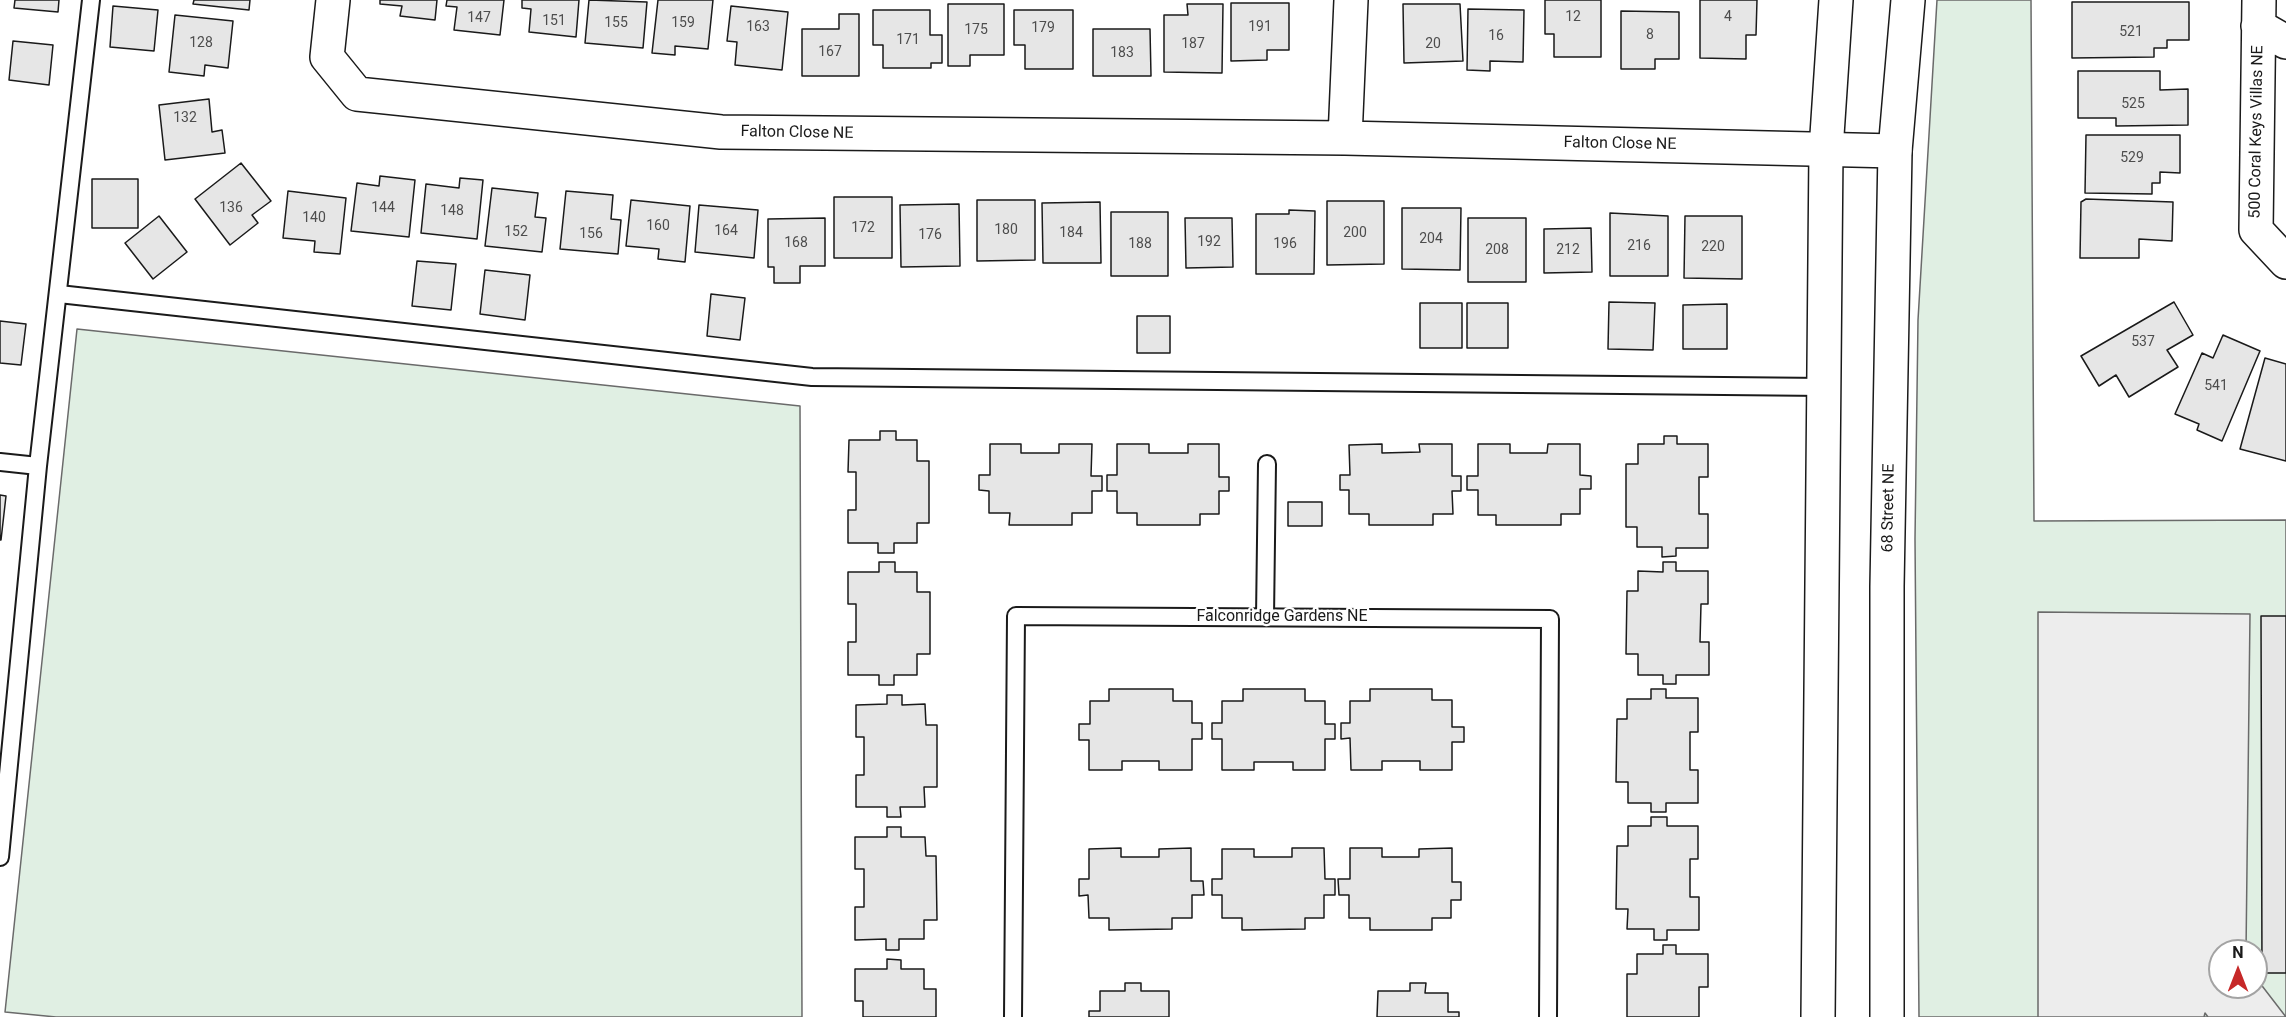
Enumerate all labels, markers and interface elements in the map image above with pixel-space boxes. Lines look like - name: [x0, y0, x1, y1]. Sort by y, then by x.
- house number: 12: [1565, 9, 1581, 25]
- house number: 4: [1724, 9, 1732, 25]
- house number: 147: [467, 10, 491, 26]
- house number: 151: [542, 13, 566, 29]
- house number: 155: [604, 15, 628, 31]
- house number: 159: [671, 15, 695, 31]
- house number: 163: [746, 19, 770, 35]
- house number: 191: [1248, 19, 1272, 35]
- house number: 179: [1031, 20, 1055, 36]
- house number: 175: [964, 22, 988, 38]
- house number: 521: [2119, 24, 2143, 40]
- house number: 8: [1646, 27, 1654, 43]
- house number: 16: [1488, 28, 1504, 44]
- house number: 171: [896, 32, 920, 48]
- house number: 128: [189, 35, 213, 51]
- house number: 187: [1181, 36, 1205, 52]
- house number: 20: [1425, 36, 1441, 52]
- house number: 167: [818, 44, 842, 60]
- house number: 183: [1110, 45, 1134, 61]
- street label: 500 Coral Keys Villas NE: [2246, 45, 2268, 219]
- house number: 525: [2121, 96, 2145, 112]
- house number: 132: [173, 110, 197, 126]
- street label: Falton Close NE: [740, 122, 854, 144]
- street label: Falton Close NE: [1563, 133, 1677, 155]
- house number: 529: [2120, 150, 2144, 166]
- house number: 136: [219, 200, 243, 216]
- house number: 144: [371, 200, 395, 216]
- house number: 148: [440, 203, 464, 219]
- house number: 140: [302, 210, 326, 226]
- house number: 160: [646, 218, 670, 234]
- house number: 172: [851, 220, 875, 236]
- house number: 180: [994, 222, 1018, 238]
- house number: 164: [714, 223, 738, 239]
- house number: 152: [504, 224, 528, 240]
- house number: 184: [1059, 225, 1083, 241]
- house number: 200: [1343, 225, 1367, 241]
- house number: 156: [579, 226, 603, 242]
- house number: 176: [918, 227, 942, 243]
- house number: 204: [1419, 231, 1443, 247]
- house number: 192: [1197, 234, 1221, 250]
- house number: 168: [784, 235, 808, 251]
- house number: 188: [1128, 236, 1152, 252]
- house number: 196: [1273, 236, 1297, 252]
- house number: 216: [1627, 238, 1651, 254]
- house number: 220: [1701, 239, 1725, 255]
- house number: 208: [1485, 242, 1509, 258]
- house number: 212: [1556, 242, 1580, 258]
- house number: 537: [2131, 334, 2155, 350]
- house number: 541: [2204, 378, 2228, 394]
- street label: 68 Street NE: [1879, 464, 1899, 552]
- street label: Falconridge Gardens NE: [1196, 607, 1368, 627]
- north arrow: [2208, 939, 2268, 999]
- text: N: [2232, 943, 2244, 962]

